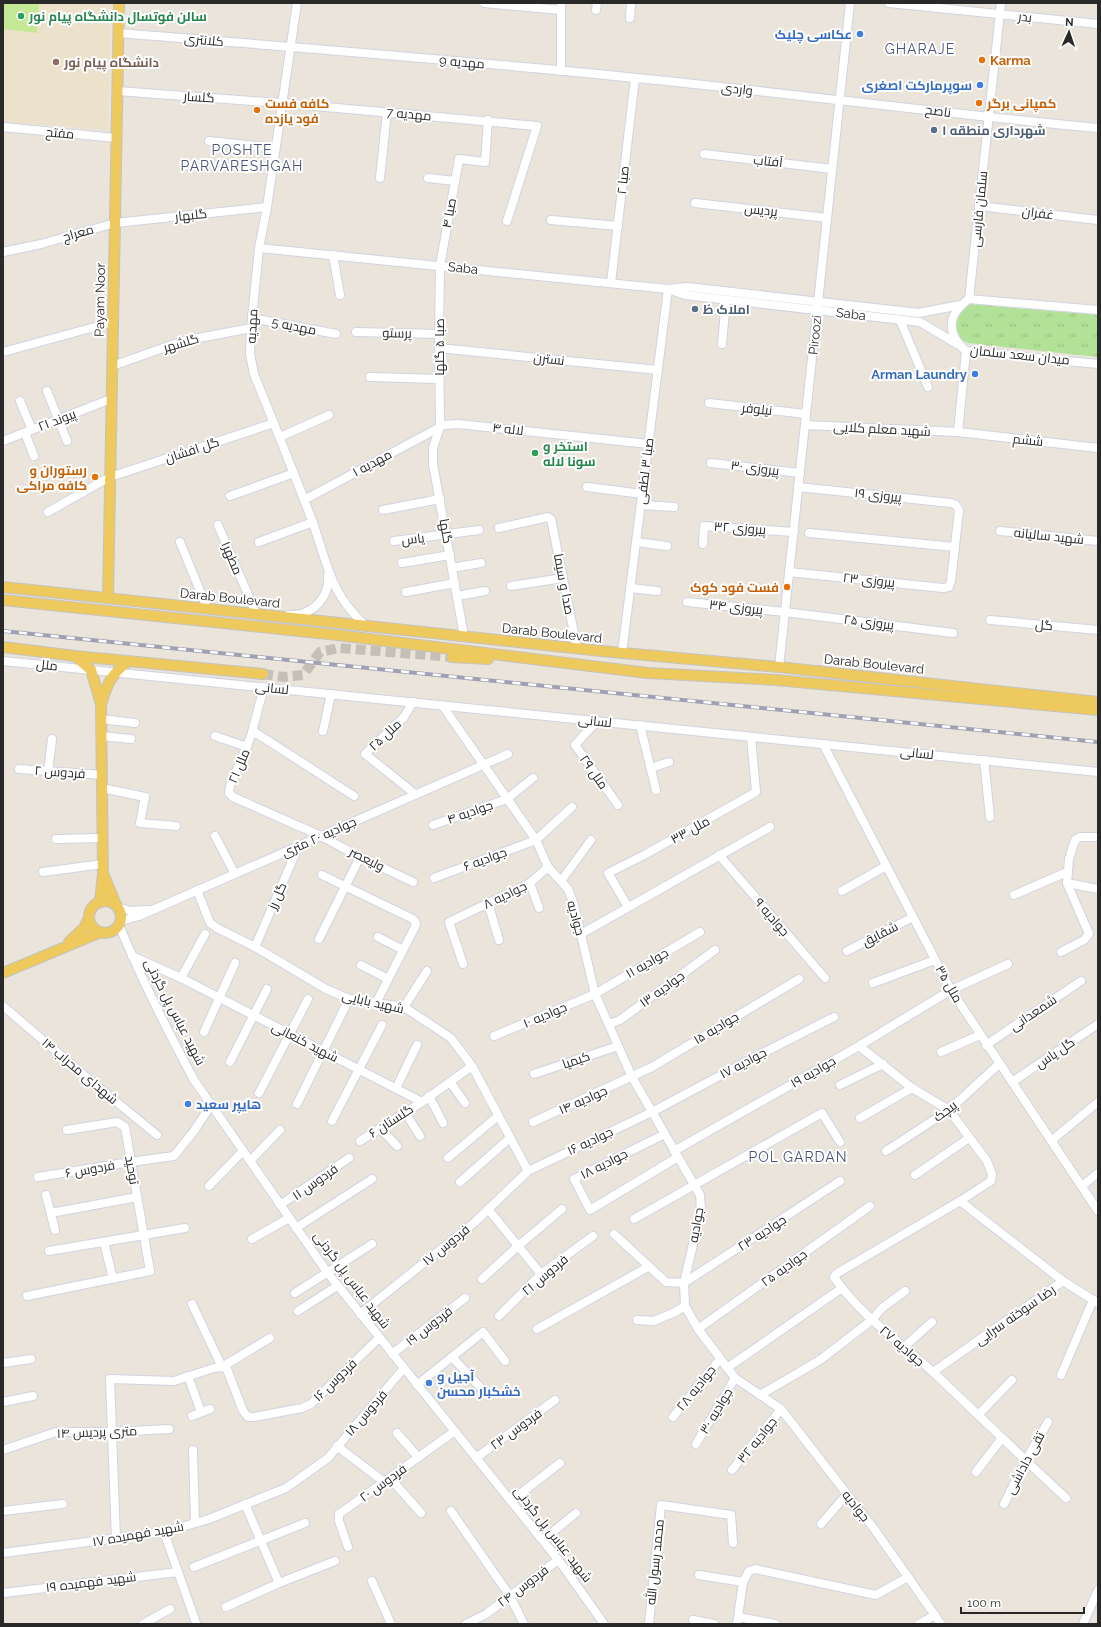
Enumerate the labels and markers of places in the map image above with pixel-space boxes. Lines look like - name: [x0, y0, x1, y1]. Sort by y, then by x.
- place label: سالن فوتسال دانشگاه پیام نور: [28, 9, 207, 26]
- marker: سالن فوتسال دانشگاه پیام نور: [16, 11, 26, 21]
- place label: عکاسی چلیک: [775, 27, 852, 44]
- marker: عکاسی چلیک: [855, 29, 865, 39]
- place label: Karma: [990, 53, 1031, 68]
- place label: دانشگاه پیام نور: [63, 55, 159, 72]
- marker: Karma: [977, 55, 987, 65]
- marker: دانشگاه پیام نور: [51, 57, 61, 67]
- place label: سوپرمارکت اصغری: [862, 78, 972, 95]
- marker: سوپرمارکت اصغری: [975, 80, 985, 90]
- place label: کافه فست فود یازده: [265, 96, 329, 127]
- place label: کمپانی برگر: [986, 96, 1056, 113]
- marker: کمپانی برگر: [974, 98, 984, 108]
- marker: کافه فست فود یازده: [252, 105, 262, 115]
- place label: شهرداری منطقه ۱: [942, 123, 1046, 139]
- marker: شهرداری منطقه ۱: [929, 125, 939, 135]
- place label: املاک طُ: [703, 302, 750, 317]
- marker: املاک طُ: [690, 304, 700, 314]
- place label: Arman Laundry: [871, 367, 967, 382]
- marker: Arman Laundry: [970, 369, 980, 379]
- place label: استخر و سونا لاله: [543, 439, 596, 470]
- marker: استخر و سونا لاله: [530, 448, 540, 458]
- place label: رستوران و کافه مراکی: [17, 463, 87, 493]
- marker: رستوران و کافه مراکی: [90, 472, 100, 482]
- place label: فست فود کوک: [690, 580, 779, 596]
- marker: فست فود کوک: [782, 582, 792, 592]
- place label: هایپر سعید: [196, 1097, 261, 1114]
- marker: هایپر سعید: [183, 1099, 193, 1109]
- place label: آجیل و خشکبار محسن: [437, 1369, 520, 1399]
- marker: آجیل و خشکبار محسن: [424, 1378, 434, 1388]

